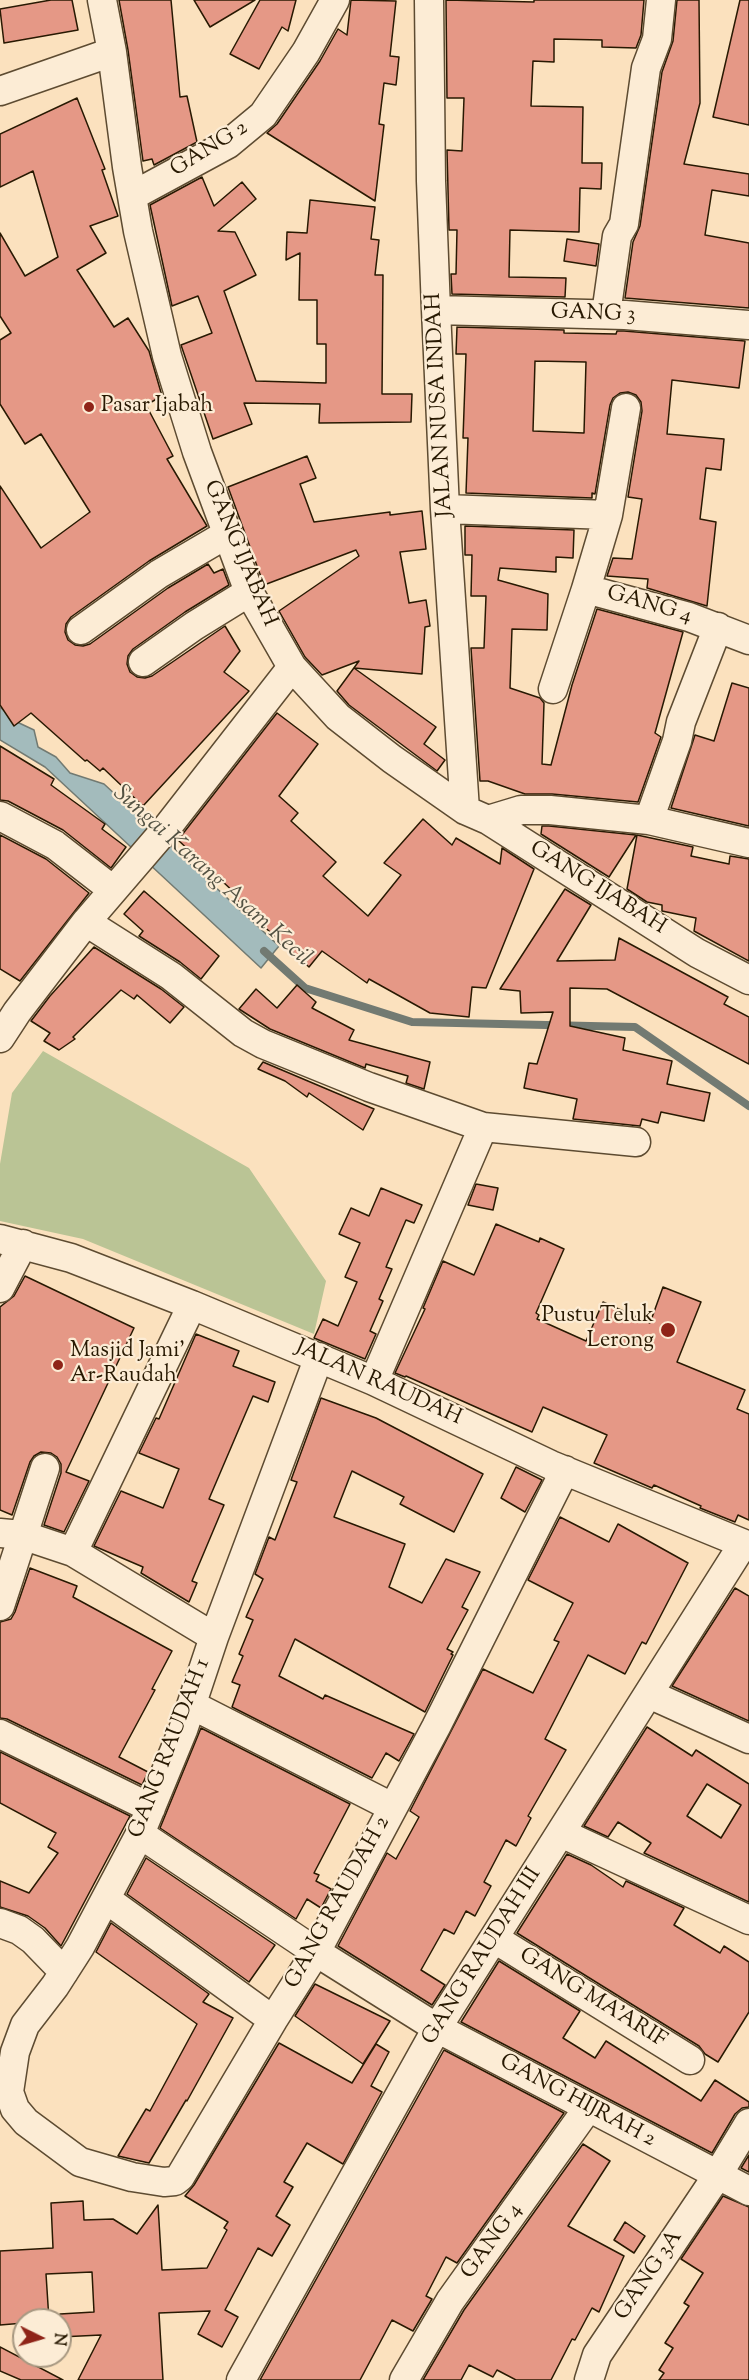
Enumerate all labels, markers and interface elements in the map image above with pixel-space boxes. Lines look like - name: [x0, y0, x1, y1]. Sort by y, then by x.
- street label: GANG 2: [166, 116, 254, 184]
- street label: JALAN NUSA INDAH: [422, 292, 460, 518]
- street label: GANG 3: [550, 300, 636, 330]
- place label: Pasar Ijabah: [101, 394, 213, 420]
- marker: Pasar Ijabah: [82, 400, 96, 414]
- street label: GANG IJABAH: [196, 477, 282, 631]
- street label: GANG 4: [603, 581, 695, 631]
- water label: Sungai Karang Asam Kecil: [106, 780, 316, 974]
- street label: GANG IJABAH: [524, 836, 670, 942]
- place label: Pustu Teluk Lerong: [541, 1304, 654, 1356]
- marker: Pustu Teluk Lerong: [659, 1321, 677, 1339]
- street label: JALAN RAUDAH: [291, 1335, 465, 1433]
- place label: Masjid Jami' Ar-Raudah: [70, 1339, 185, 1390]
- marker: Masjid Jami' Ar-Raudah: [51, 1358, 65, 1372]
- street label: GANG RAUDAH 1: [125, 1656, 217, 1842]
- street label: GANG RAUDAH 2: [281, 1812, 397, 1994]
- street label: GANG RAUDAH III: [418, 1863, 548, 2051]
- street label: GANG MA'ARIF: [513, 1943, 671, 2055]
- street label: GANG HIJRAH 2: [494, 2050, 660, 2154]
- street label: GANG 4: [457, 2199, 529, 2285]
- street label: GANG 3A: [610, 2226, 690, 2326]
- north arrow: [12, 2308, 72, 2368]
- text: N: [46, 2332, 70, 2347]

